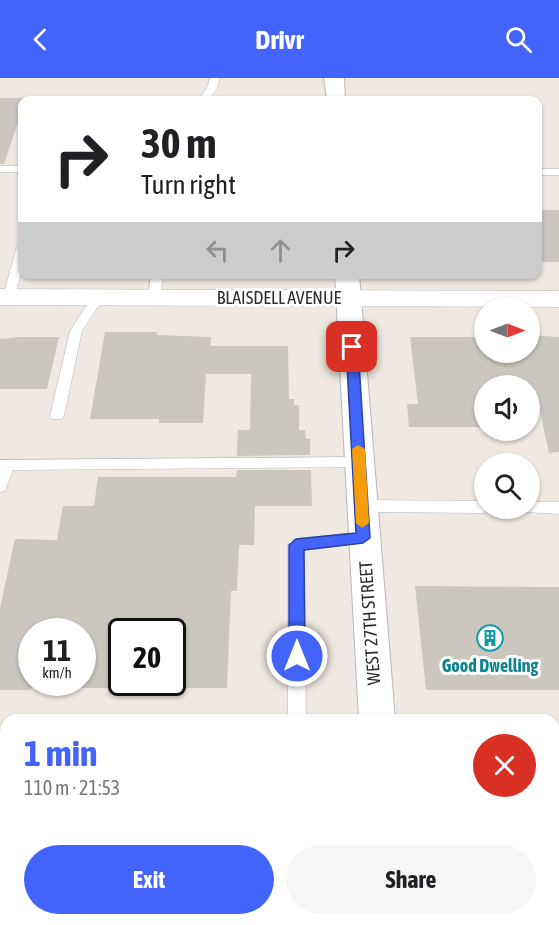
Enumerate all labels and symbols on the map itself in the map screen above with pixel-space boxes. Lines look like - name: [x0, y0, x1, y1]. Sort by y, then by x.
- street label: BLAISDELL AVENUE: [217, 287, 342, 308]
- north arrow: [474, 297, 540, 363]
- pin: [326, 321, 377, 372]
- street label: WEST 27TH STREET: [355, 560, 384, 686]
- speed limit sign: 20: [108, 618, 186, 696]
- building icon: Good Dwelling: [475, 623, 505, 653]
- position arrow: [265, 624, 329, 688]
- place label: Good Dwelling: [442, 655, 538, 676]

